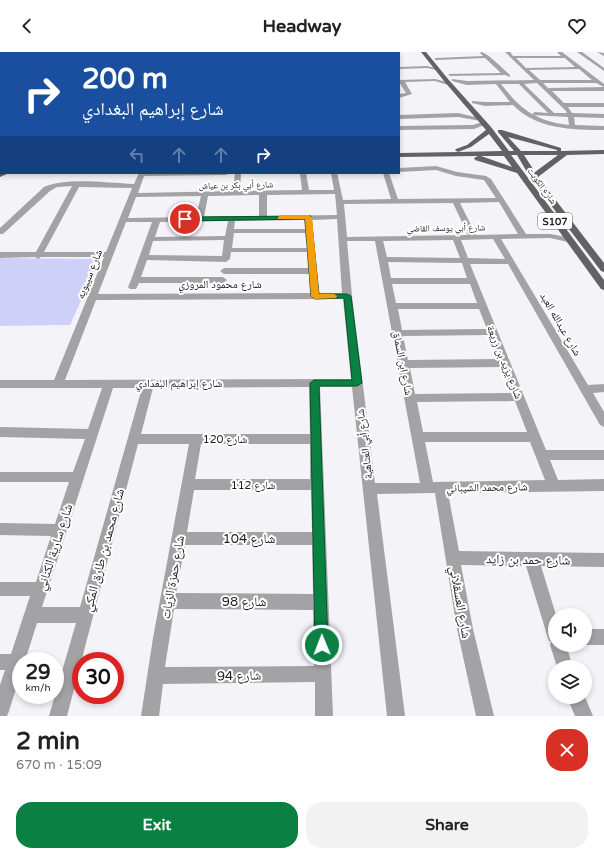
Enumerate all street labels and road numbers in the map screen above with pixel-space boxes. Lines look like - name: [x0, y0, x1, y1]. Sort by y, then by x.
- street label: شارع الكويت: [525, 166, 559, 207]
- street label: شارع أبي بكر بن عياش: [199, 178, 273, 193]
- road number: S107: [538, 213, 572, 229]
- street label: شارع أبي يوسف القاضي: [407, 221, 485, 236]
- street label: شارع سيبويه: [74, 248, 105, 301]
- street label: شارع محمود المروزي: [178, 278, 262, 293]
- street label: شارع عبدالله العبد: [537, 290, 584, 358]
- street label: شارع يزيد بن زريعة: [484, 324, 525, 401]
- street label: شارع ابن السماق: [390, 330, 415, 396]
- street label: شارع إبراهيم البغدادي: [136, 377, 222, 392]
- street label: شارع أبي العتاهية: [353, 408, 377, 480]
- street label: شارع 120: [203, 433, 247, 446]
- street label: شارع 112: [231, 479, 275, 492]
- street label: شارع محمد الشيباني: [446, 480, 528, 497]
- street label: شارع محمد بن طارق المكي: [80, 487, 130, 614]
- street label: شارع سارية الكناني: [33, 502, 79, 593]
- street label: شارع 104: [223, 531, 275, 548]
- street label: شارع حمزة الزيات: [158, 534, 189, 620]
- street label: شارع حمد بن زايد: [486, 551, 570, 570]
- street label: شارع العسقلاني: [443, 565, 474, 640]
- street label: شارع 98: [222, 594, 266, 611]
- street label: شارع 94: [217, 668, 261, 685]

